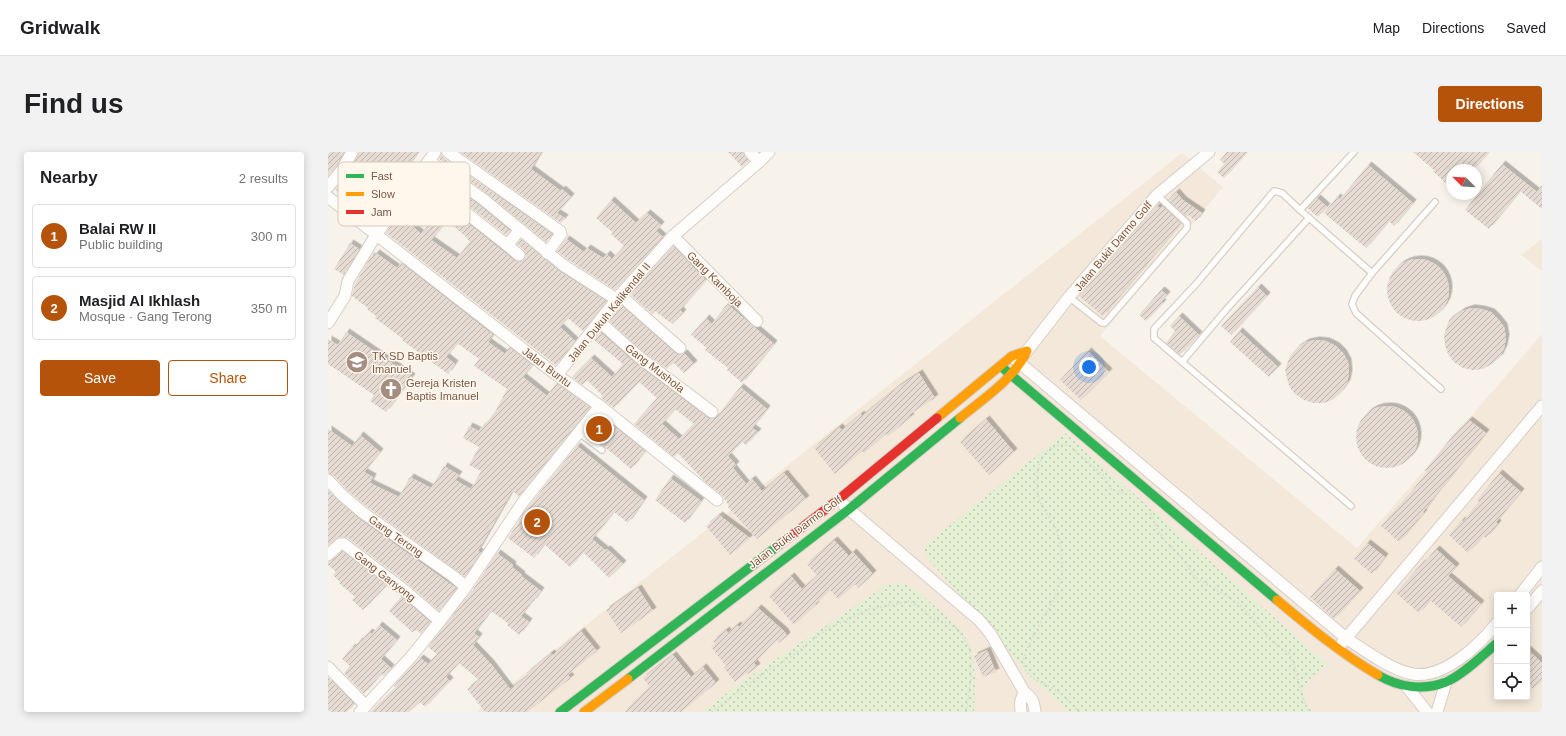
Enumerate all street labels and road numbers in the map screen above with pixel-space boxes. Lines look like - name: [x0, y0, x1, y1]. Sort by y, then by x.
- street label: Jalan Bukit Darmo Golf: [1072, 198, 1155, 293]
- street label: Gang Kamboja: [685, 249, 746, 310]
- street label: Jalan Dukuh Kalikendal II: [565, 260, 653, 364]
- street label: Gang Mushola: [623, 341, 688, 395]
- street label: Jalan Buntu: [520, 345, 574, 389]
- street label: Jalan Bukit Darmo Golf: [746, 493, 845, 571]
- street label: Gang Terong: [367, 513, 425, 559]
- street label: Gang Ganyong: [352, 548, 418, 604]

